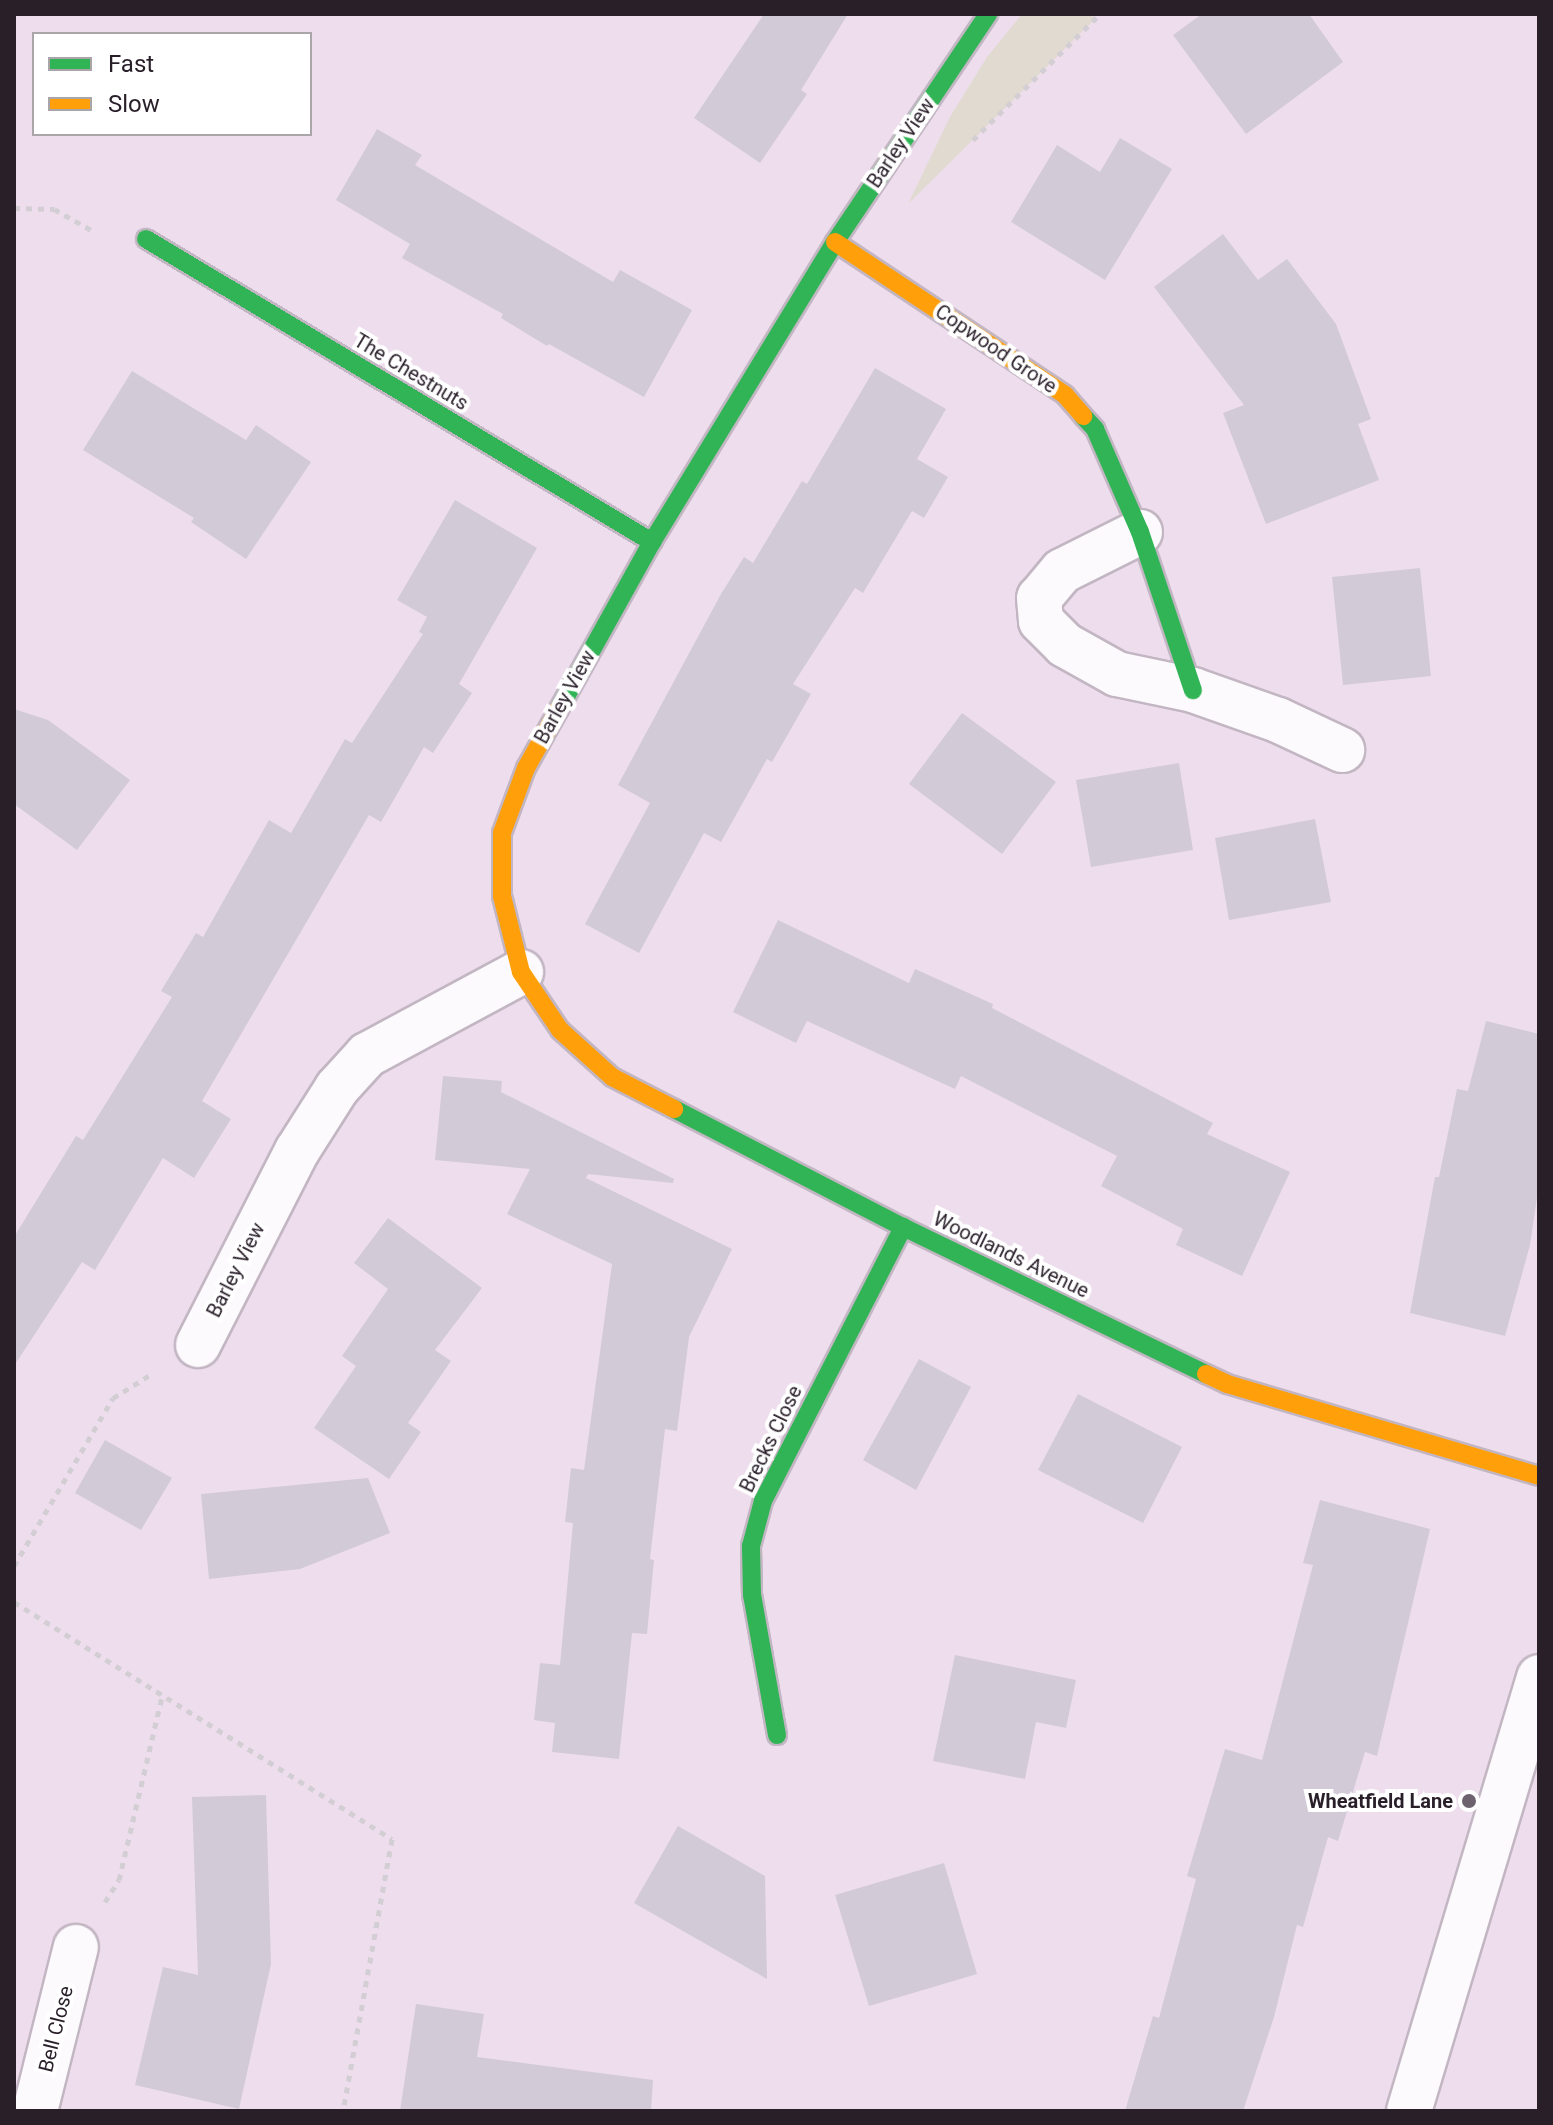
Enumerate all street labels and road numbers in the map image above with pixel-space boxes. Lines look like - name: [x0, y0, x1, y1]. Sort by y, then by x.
- street label: Barley View: [862, 94, 940, 192]
- street label: Copwood Grove: [931, 300, 1061, 398]
- street label: The Chestnuts: [350, 329, 472, 415]
- street label: Barley View: [530, 646, 600, 748]
- street label: Woodlands Avenue: [929, 1207, 1093, 1303]
- street label: Barley View: [202, 1219, 270, 1321]
- street label: Brecks Close: [735, 1382, 807, 1496]
- street label: Bell Close: [34, 1983, 78, 2075]

